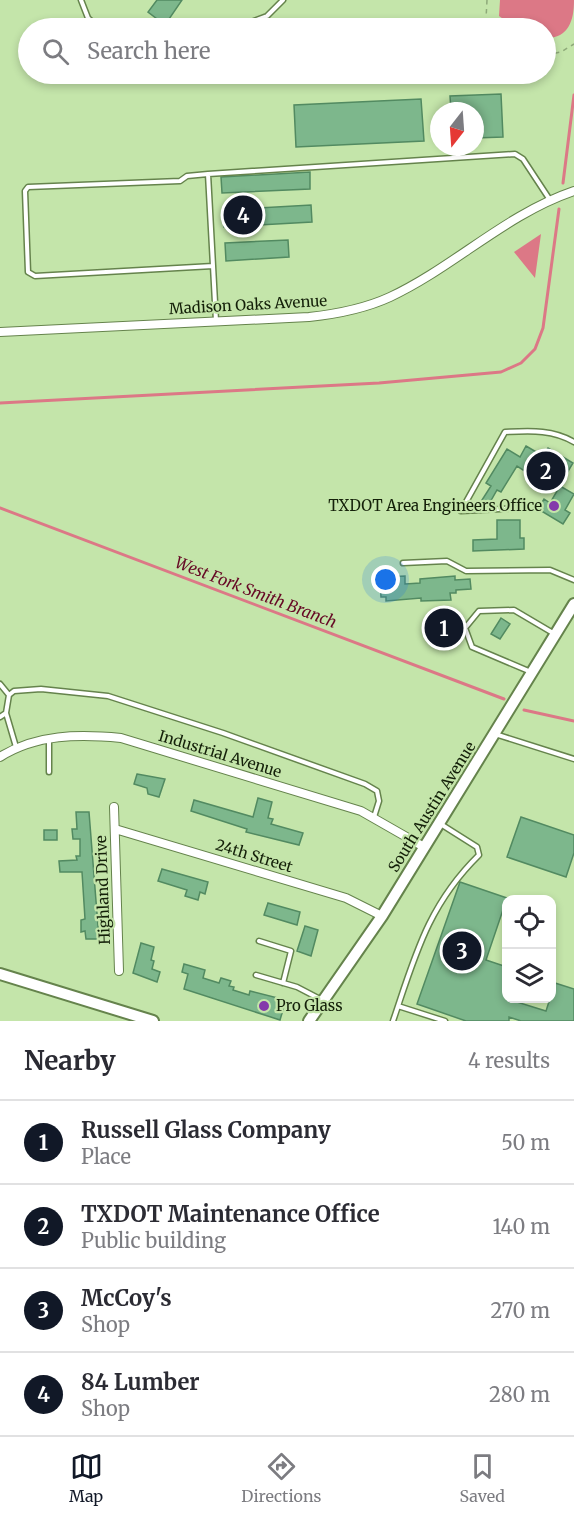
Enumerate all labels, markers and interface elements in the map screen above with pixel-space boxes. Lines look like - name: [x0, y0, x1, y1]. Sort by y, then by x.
- search box: [18, 18, 556, 84]
- icon: search: [39, 35, 72, 68]
- text: Search here: [87, 37, 210, 65]
- north arrow: [430, 102, 484, 156]
- pin: 4: [224, 192, 262, 238]
- street label: Madison Oaks Avenue: [168, 291, 328, 318]
- pin: 2: [526, 448, 566, 494]
- place label: TXDOT Area Engineers Office: [328, 496, 542, 515]
- marker: TXDOT Area Engineers Office: [547, 499, 561, 513]
- water label: West Fork Smith Branch: [172, 552, 340, 632]
- your location: [371, 565, 400, 594]
- pin: 1: [424, 606, 464, 650]
- street label: Industrial Avenue: [156, 726, 284, 781]
- street label: South Austin Avenue: [384, 738, 480, 875]
- street label: Highland Drive: [91, 835, 114, 945]
- street label: 24th Street: [213, 835, 295, 876]
- map controls: [502, 895, 556, 1003]
- button: locate: [502, 895, 556, 949]
- pin: 3: [442, 928, 482, 974]
- button: layers: [502, 949, 556, 1003]
- place label: Pro Glass: [276, 996, 343, 1015]
- marker: Pro Glass: [257, 999, 271, 1013]
- text: Nearby: [24, 1044, 116, 1077]
- text: 4 results: [468, 1048, 550, 1073]
- text: Russell Glass Company: [81, 1116, 331, 1144]
- text: 1: [39, 1130, 48, 1155]
- text: 50 m: [501, 1130, 550, 1155]
- text: Place: [81, 1144, 131, 1169]
- text: TXDOT Maintenance Office: [81, 1200, 380, 1228]
- text: 2: [38, 1214, 49, 1239]
- text: 140 m: [493, 1214, 550, 1239]
- text: Public building: [81, 1228, 226, 1253]
- text: McCoy's: [81, 1284, 172, 1312]
- text: 3: [38, 1298, 49, 1323]
- text: 270 m: [490, 1298, 550, 1323]
- text: Shop: [81, 1312, 130, 1337]
- text: 84 Lumber: [81, 1368, 199, 1396]
- text: 4: [37, 1382, 50, 1407]
- text: 280 m: [489, 1382, 550, 1407]
- text: Shop: [81, 1396, 130, 1421]
- tab: Map: [69, 1450, 103, 1506]
- tab: Directions: [241, 1450, 321, 1506]
- tab: Saved: [460, 1450, 505, 1506]

